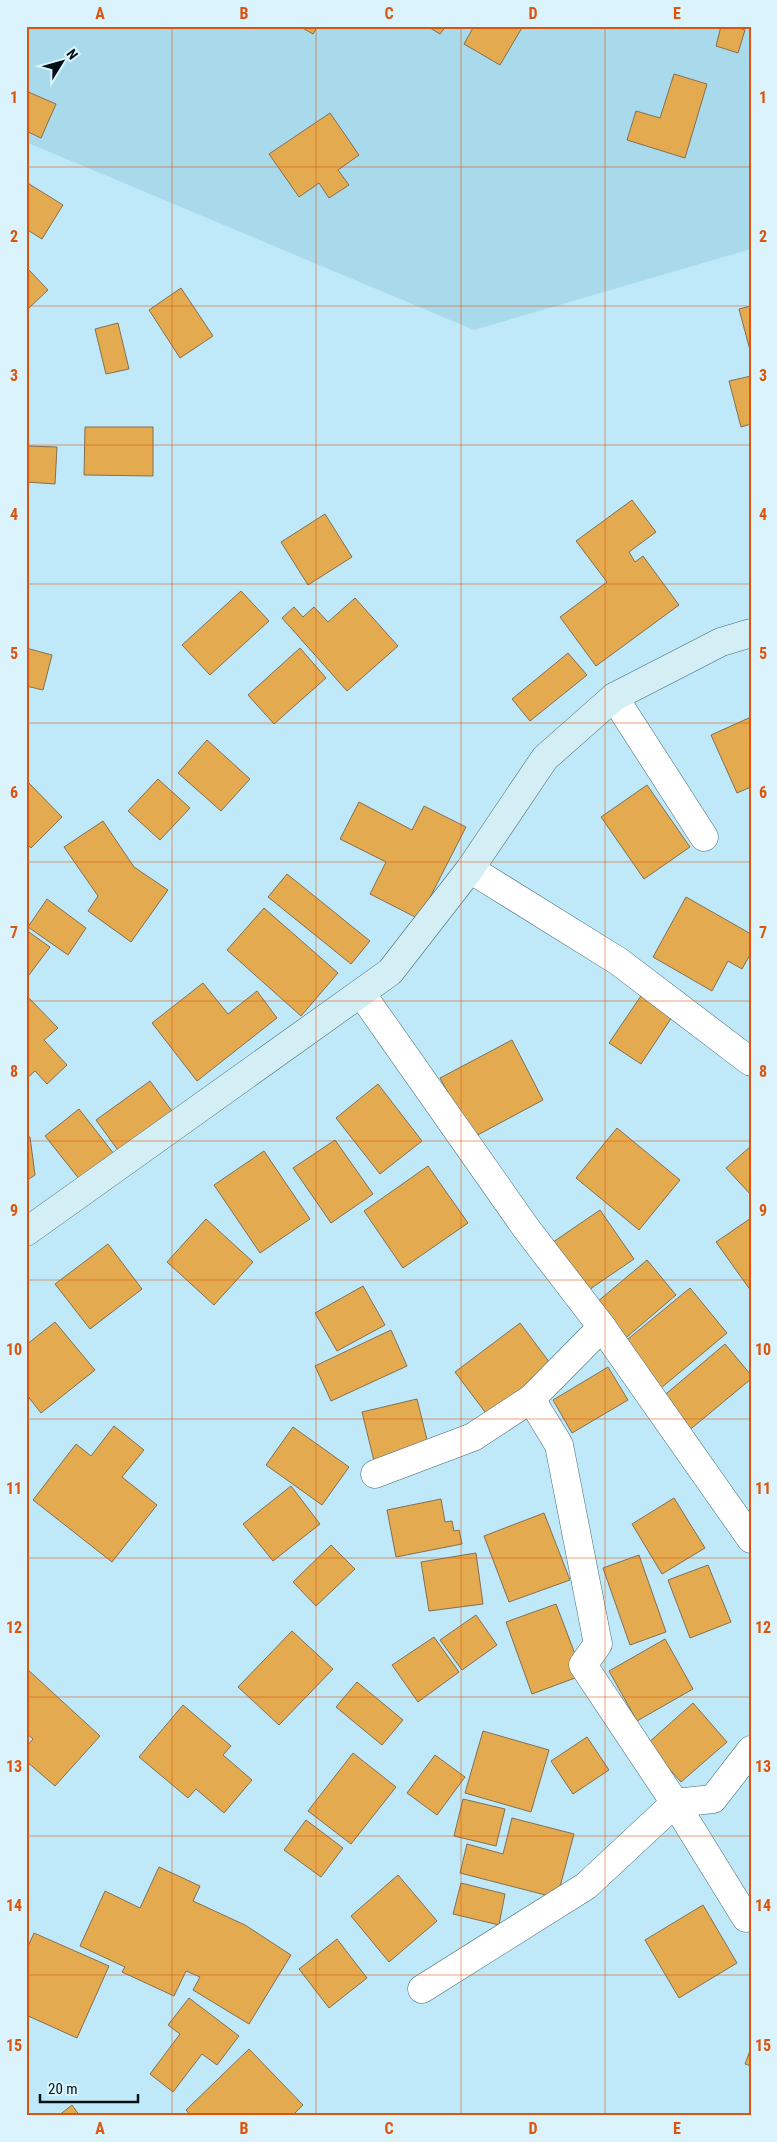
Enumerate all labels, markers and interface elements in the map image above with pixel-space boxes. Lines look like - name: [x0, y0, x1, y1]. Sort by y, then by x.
- text: A: [95, 4, 105, 23]
- text: B: [240, 4, 249, 23]
- text: C: [384, 4, 394, 23]
- text: D: [528, 4, 538, 23]
- text: E: [673, 4, 681, 23]
- north arrow: [38, 38, 88, 88]
- text: N: [63, 46, 81, 62]
- text: 1: [10, 88, 18, 107]
- text: 1: [759, 88, 767, 107]
- text: 2: [10, 227, 18, 246]
- text: 2: [759, 227, 767, 246]
- text: 3: [10, 366, 18, 385]
- text: 3: [759, 366, 767, 385]
- text: 4: [10, 505, 18, 524]
- text: 4: [759, 505, 767, 524]
- text: 5: [10, 644, 18, 663]
- text: 5: [759, 644, 767, 663]
- text: 6: [10, 783, 18, 802]
- text: 6: [759, 783, 767, 802]
- text: 7: [10, 923, 18, 942]
- text: 7: [759, 923, 767, 942]
- text: 8: [10, 1062, 18, 1081]
- text: 8: [759, 1062, 767, 1081]
- text: 9: [10, 1201, 18, 1220]
- text: 9: [759, 1201, 767, 1220]
- text: 10: [6, 1340, 22, 1359]
- text: 10: [755, 1340, 771, 1359]
- text: 11: [6, 1479, 22, 1498]
- text: 11: [755, 1479, 771, 1498]
- text: 12: [6, 1618, 22, 1637]
- text: 12: [755, 1618, 771, 1637]
- text: 13: [6, 1757, 22, 1776]
- text: 13: [755, 1757, 771, 1776]
- text: 14: [6, 1896, 22, 1915]
- text: 14: [755, 1896, 771, 1915]
- text: 15: [6, 2036, 22, 2055]
- text: 15: [755, 2036, 771, 2055]
- scale bar: [40, 2072, 138, 2104]
- text: 20 m: [48, 2080, 78, 2098]
- text: A: [95, 2119, 105, 2138]
- text: B: [240, 2119, 249, 2138]
- text: C: [384, 2119, 394, 2138]
- text: D: [528, 2119, 538, 2138]
- text: E: [673, 2119, 681, 2138]

